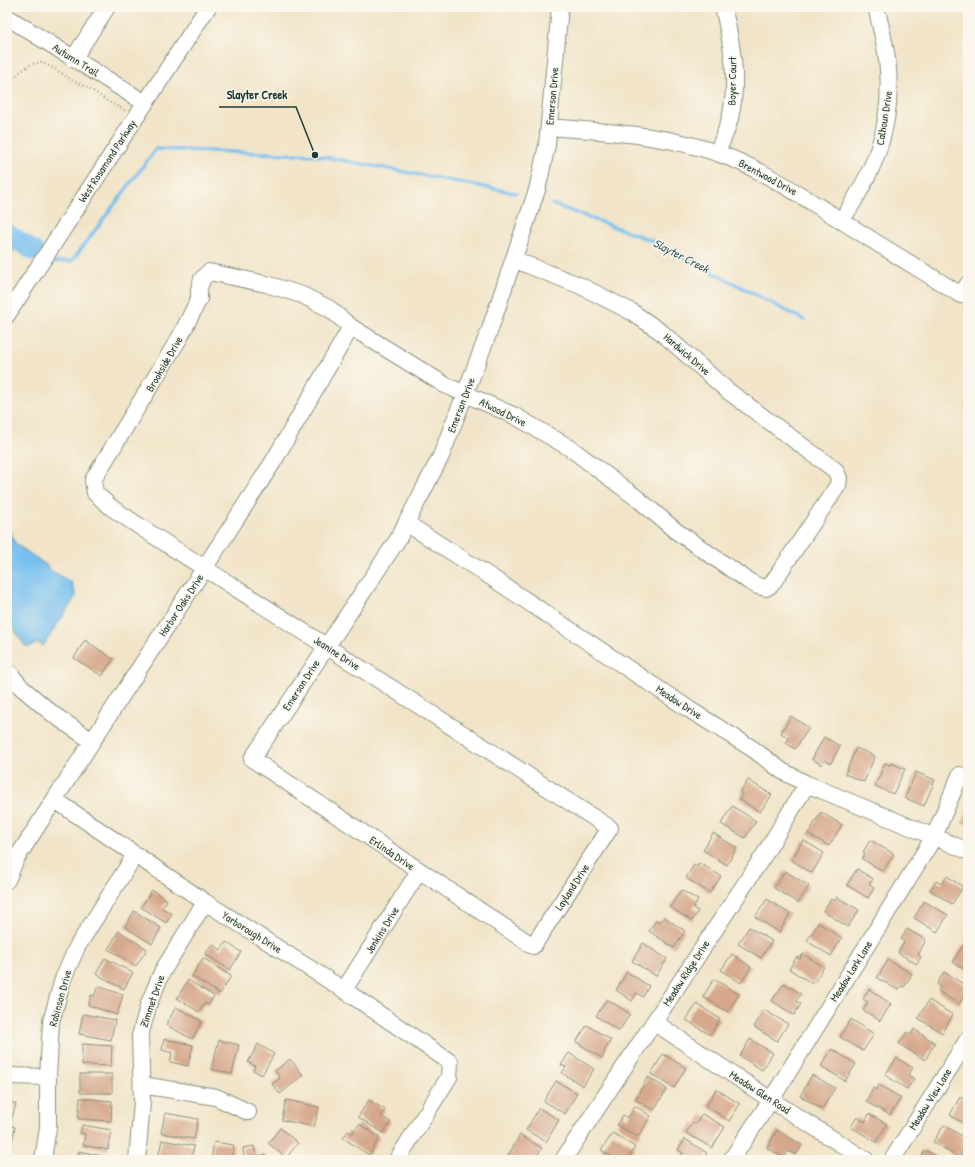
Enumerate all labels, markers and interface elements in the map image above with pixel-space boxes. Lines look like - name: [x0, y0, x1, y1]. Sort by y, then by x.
- street label: Autumn Trail: [50, 40, 102, 80]
- street label: Boyer Court: [725, 56, 739, 105]
- street label: Emerson Drive: [543, 66, 562, 125]
- callout: Slayter Creek: [219, 83, 296, 107]
- text: Slayter Creek: [227, 86, 287, 104]
- street label: Calhoun Drive: [873, 89, 895, 146]
- street label: West Rosamond Parkway: [75, 117, 139, 205]
- street label: Brentwood Drive: [736, 156, 800, 199]
- water label: Slayter Creek: [650, 234, 713, 277]
- street label: Hardwick Drive: [661, 330, 714, 379]
- street label: Brookside Drive: [142, 333, 186, 394]
- street label: Emerson Drive: [444, 375, 478, 435]
- street label: Atwood Drive: [477, 395, 529, 430]
- street label: Harbor Oaks Drive: [156, 571, 207, 639]
- street label: Jeanine Drive: [311, 633, 363, 674]
- street label: Emerson Drive: [279, 656, 323, 713]
- street label: Meadow Drive: [653, 682, 705, 722]
- street label: Erlinda Drive: [367, 833, 418, 873]
- street label: Layland Drive: [552, 861, 593, 913]
- street label: Jenkins Drive: [362, 903, 402, 956]
- street label: Yarborough Drive: [219, 908, 285, 956]
- street label: Meadow Ridge Drive: [659, 937, 713, 1009]
- street label: Meadow Lark Lane: [827, 937, 876, 1004]
- street label: Robinson Drive: [46, 967, 74, 1028]
- street label: Zimmet Drive: [137, 972, 168, 1029]
- street label: Meadow View Lane: [906, 1065, 955, 1132]
- street label: Meadow Glen Road: [727, 1067, 794, 1117]

